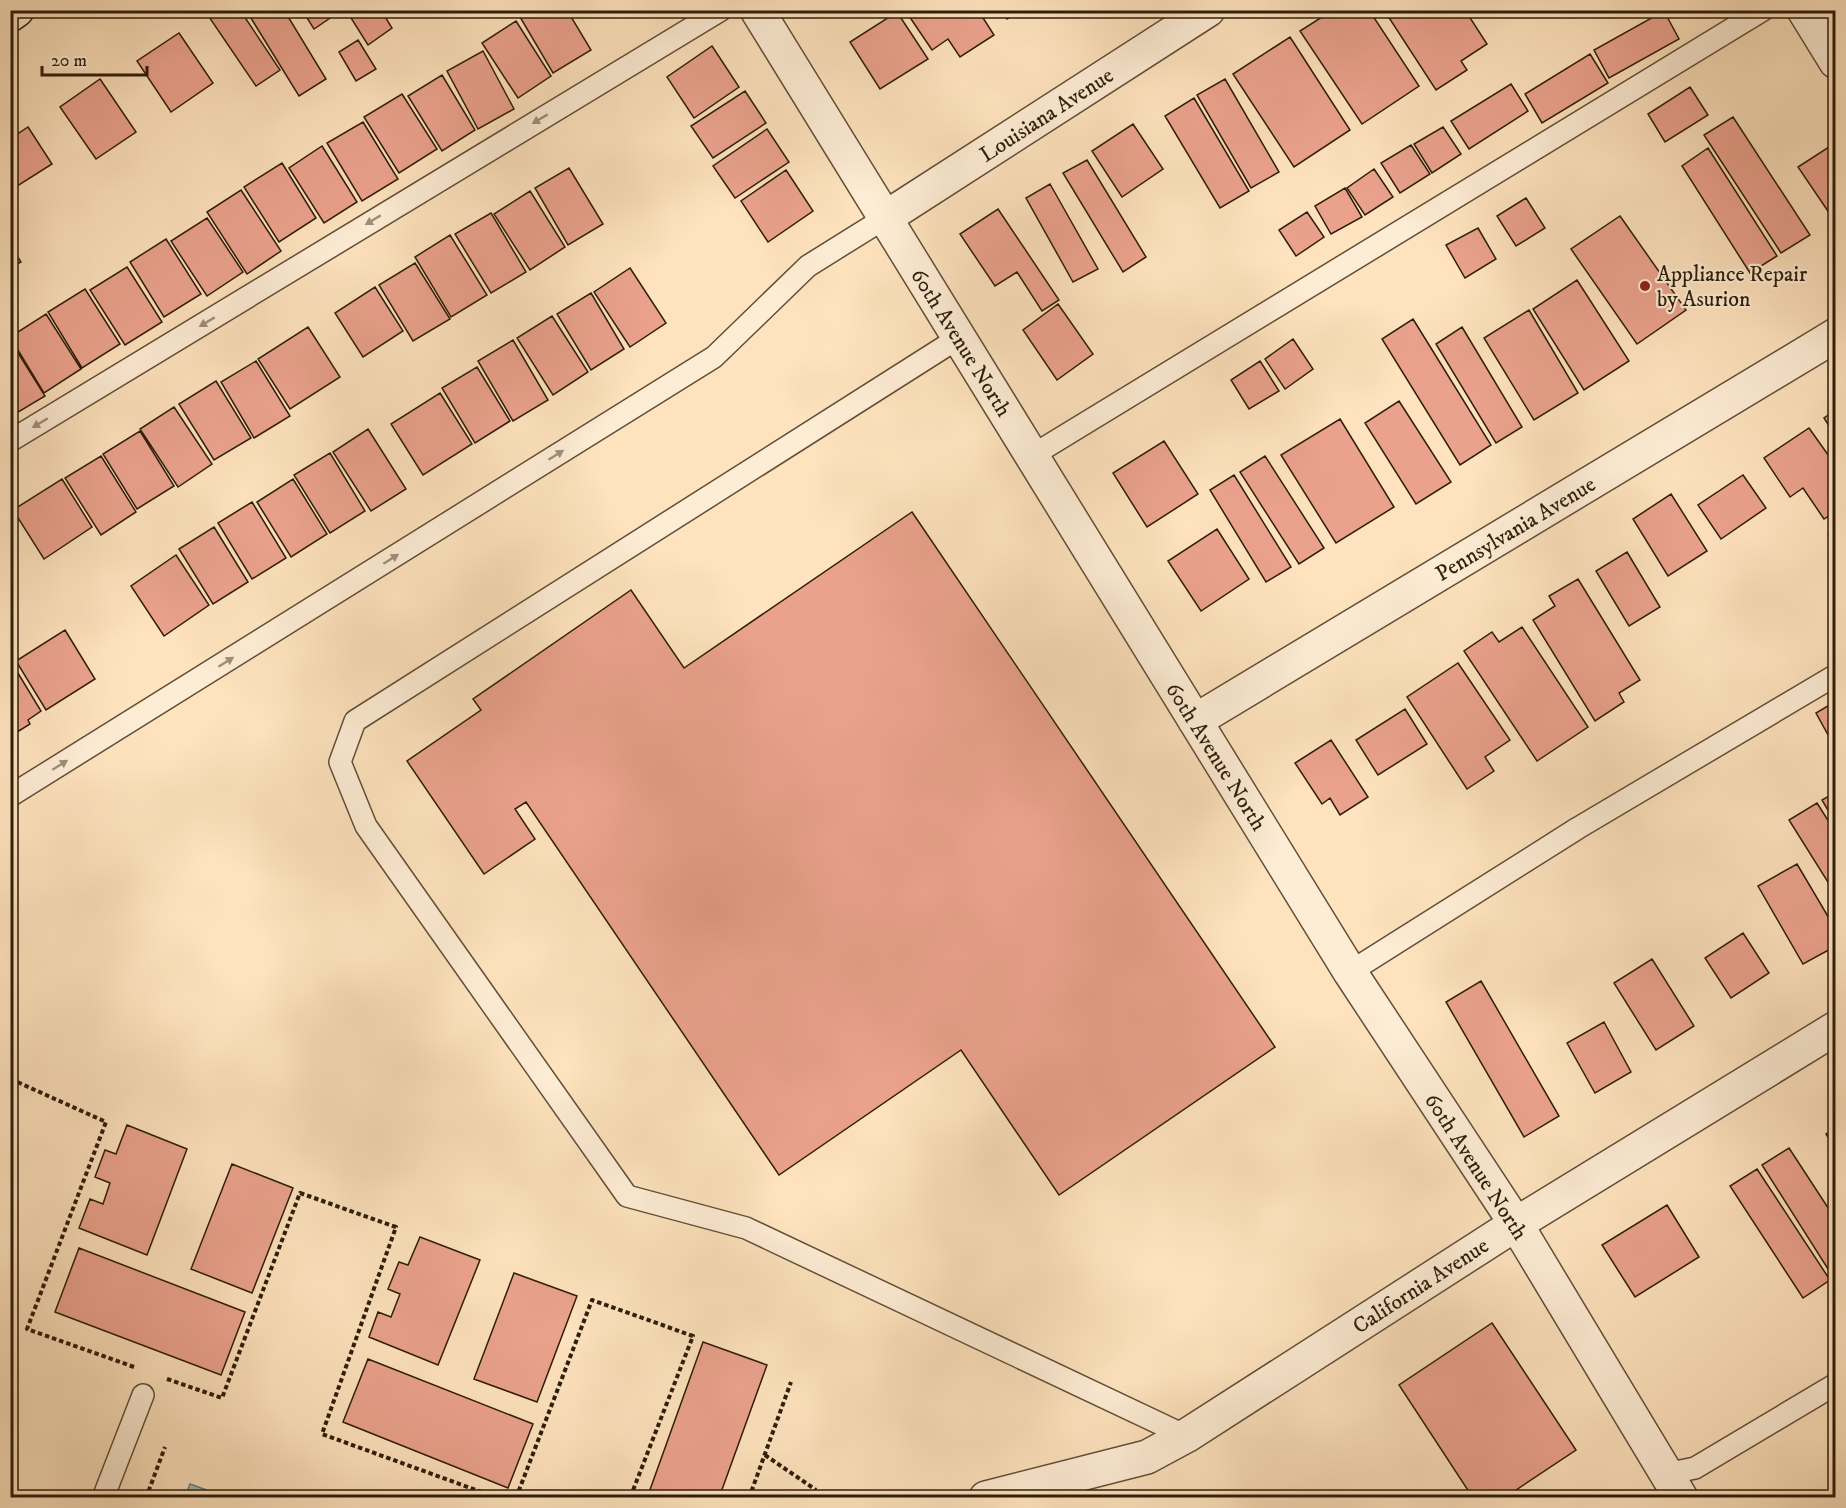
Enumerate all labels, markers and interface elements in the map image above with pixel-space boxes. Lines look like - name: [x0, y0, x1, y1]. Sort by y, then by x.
- scale bar: [42, 39, 147, 77]
- text: 20 m: [51, 50, 87, 72]
- street label: Louisiana Avenue: [975, 62, 1119, 169]
- one-way arrow: [532, 113, 548, 124]
- one-way arrow: [365, 215, 381, 226]
- place label: Appliance Repair by Asurion: [1657, 261, 1808, 313]
- street label: 60th Avenue North: [904, 264, 1017, 422]
- marker: Appliance Repair by Asurion: [1638, 279, 1652, 293]
- one-way arrow: [198, 316, 215, 327]
- one-way arrow: [32, 418, 48, 429]
- one-way arrow: [548, 450, 564, 461]
- street label: Pennsylvania Avenue: [1431, 471, 1601, 588]
- one-way arrow: [383, 553, 399, 564]
- one-way arrow: [217, 656, 234, 667]
- street label: 60th Avenue North: [1159, 678, 1272, 836]
- one-way arrow: [52, 760, 68, 771]
- street label: 60th Avenue North: [1418, 1088, 1534, 1246]
- street label: California Avenue: [1348, 1232, 1494, 1340]

